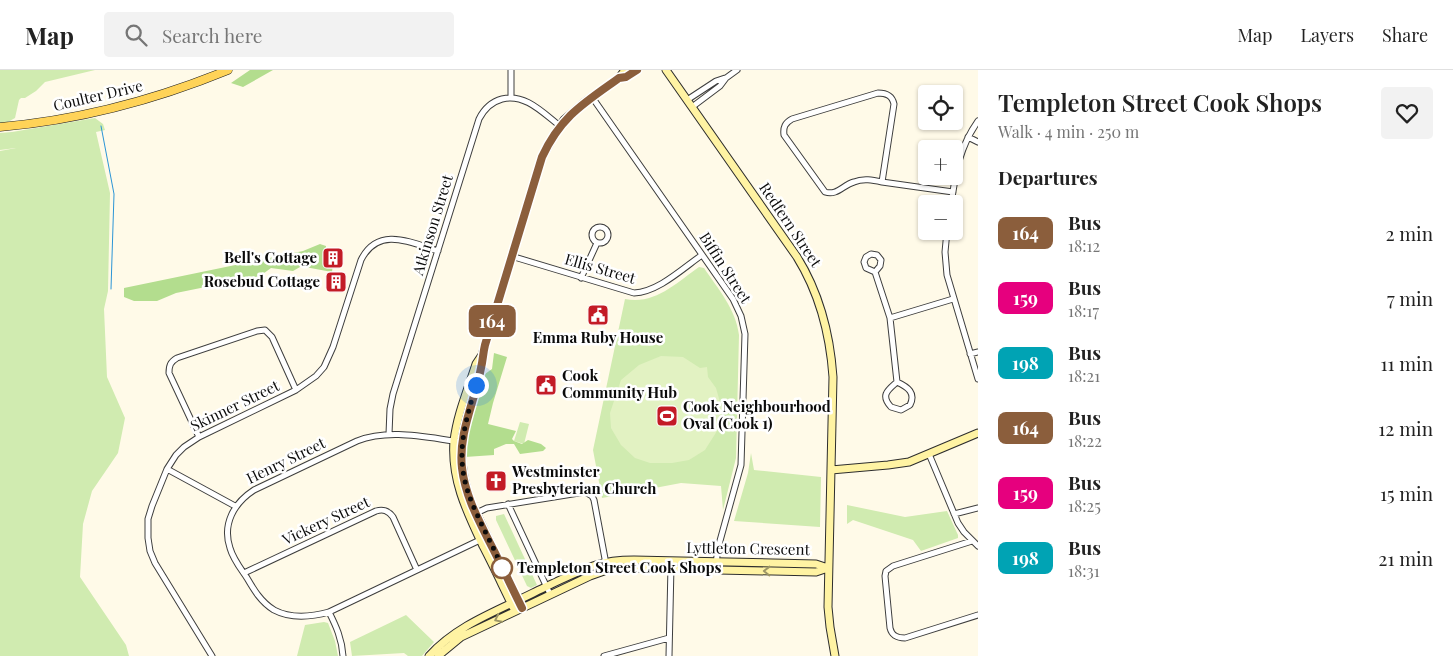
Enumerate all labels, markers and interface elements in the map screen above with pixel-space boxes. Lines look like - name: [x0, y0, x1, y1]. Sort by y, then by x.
- search box: [104, 12, 454, 57]
- text: Map: [25, 19, 74, 51]
- icon: search: [122, 21, 150, 49]
- text: Search here: [162, 22, 262, 48]
- text: Map: [1237, 23, 1272, 47]
- text: Layers: [1300, 23, 1354, 47]
- text: Share: [1382, 23, 1428, 47]
- street label: Coulter Drive: [51, 75, 144, 115]
- map controls: [918, 85, 963, 240]
- button: locate: [918, 85, 963, 130]
- text: Templeton Street Cook Shops: [998, 86, 1322, 118]
- button: heart: [1381, 87, 1433, 139]
- text: Walk · 4 min · 250 m: [998, 121, 1139, 142]
- button: +: [918, 140, 963, 185]
- text: Departures: [998, 164, 1098, 190]
- street label: Atkinson Street: [407, 171, 457, 278]
- street label: Redfern Street: [755, 178, 827, 271]
- button: −: [918, 195, 963, 240]
- text: Bus: [1068, 209, 1101, 235]
- text: 2 min: [1385, 220, 1433, 246]
- text: 164: [1012, 221, 1039, 245]
- street label: Biffin Street: [695, 228, 757, 307]
- text: 18:12: [1068, 235, 1100, 256]
- building icon: Bell's Cottage: [321, 246, 345, 270]
- place label: Bell's Cottage: [224, 247, 317, 267]
- street label: Ellis Street: [563, 248, 639, 288]
- building icon: Rosebud Cottage: [324, 270, 348, 294]
- place label: Rosebud Cottage: [204, 271, 320, 291]
- text: Bus: [1068, 274, 1101, 300]
- text: 7 min: [1387, 285, 1433, 311]
- text: 159: [1013, 286, 1038, 310]
- text: 18:17: [1068, 300, 1099, 321]
- public building icon: Emma Ruby House: [586, 303, 610, 327]
- line badge: 164: [463, 305, 521, 337]
- text: 164: [479, 309, 505, 333]
- place label: Emma Ruby House: [533, 327, 664, 347]
- text: Bus: [1068, 339, 1101, 365]
- text: 11 min: [1380, 350, 1433, 376]
- text: 198: [1012, 351, 1039, 375]
- place label: Cook Community Hub: [562, 365, 677, 402]
- text: 18:21: [1068, 365, 1100, 386]
- your location: [464, 373, 489, 398]
- public building icon: Cook Community Hub: [534, 373, 558, 397]
- street label: Skinner Street: [187, 375, 283, 435]
- place label: Cook Neighbourhood Oval (Cook 1): [683, 396, 831, 433]
- sports icon: Cook Neighbourhood Oval (Cook 1): [655, 404, 679, 428]
- text: Bus: [1068, 404, 1101, 430]
- text: 12 min: [1378, 415, 1433, 441]
- text: 164: [1012, 416, 1039, 440]
- text: 18:22: [1068, 430, 1102, 451]
- street label: Henry Street: [243, 432, 329, 488]
- place label: Westminster Presbyterian Church: [511, 461, 656, 498]
- church icon: Westminster Presbyterian Church: [484, 469, 508, 493]
- text: Bus: [1068, 469, 1101, 495]
- text: 15 min: [1380, 480, 1433, 506]
- text: 159: [1013, 481, 1038, 505]
- street label: Vickery Street: [278, 491, 373, 549]
- text: 18:25: [1068, 495, 1101, 516]
- text: Bus: [1068, 534, 1101, 560]
- street label: Lyttleton Crescent: [686, 537, 811, 559]
- text: 21 min: [1378, 545, 1433, 571]
- text: 198: [1012, 546, 1039, 570]
- marker: Templeton Street Cook Shops: [491, 557, 513, 579]
- place label: Templeton Street Cook Shops: [517, 557, 721, 577]
- text: 18:31: [1068, 560, 1100, 581]
- one-way arrow: [763, 566, 771, 576]
- one-way arrow: [494, 613, 503, 623]

